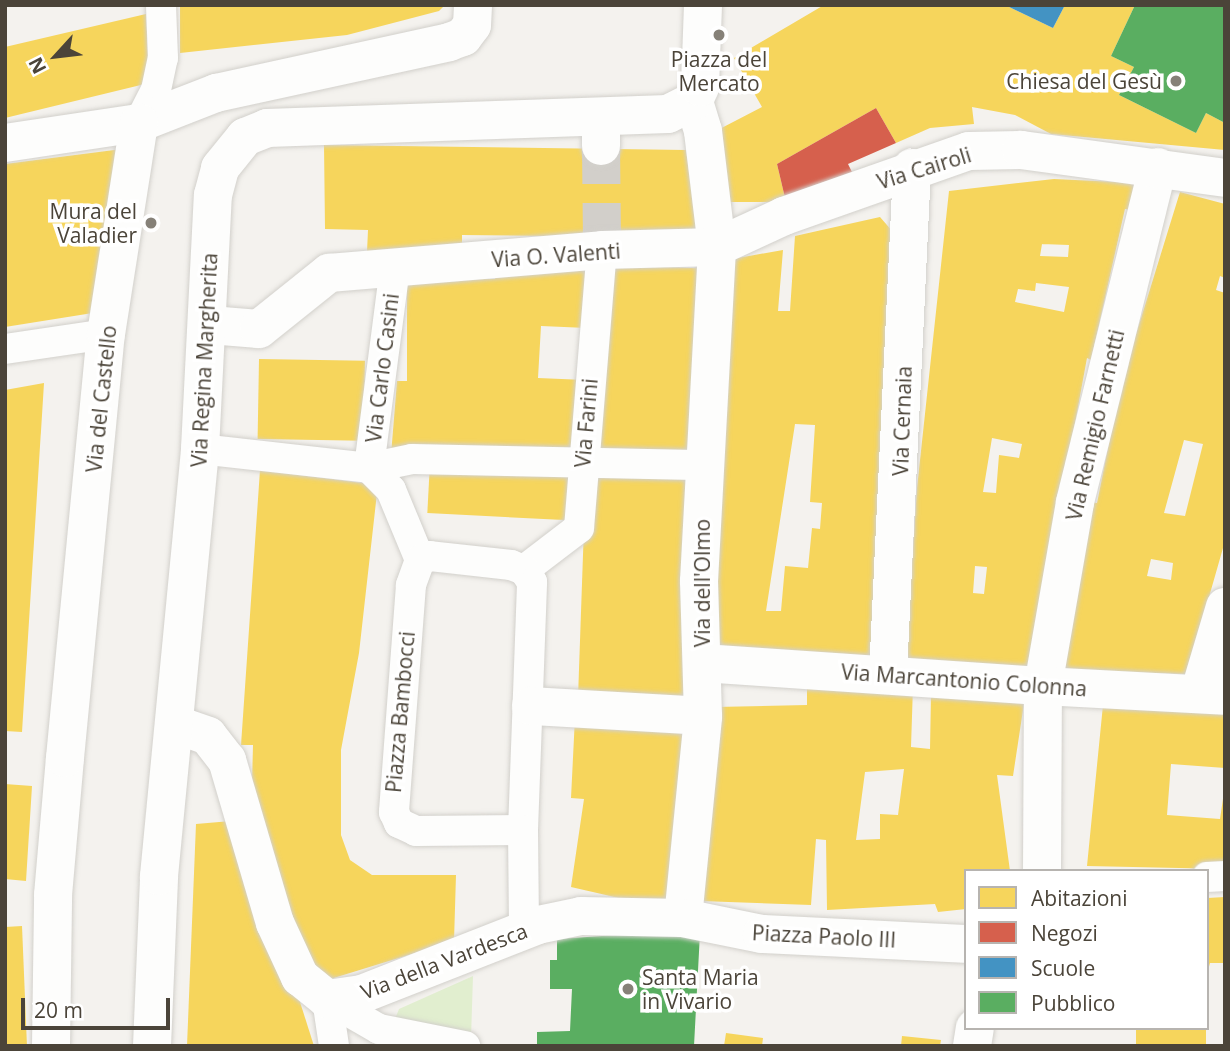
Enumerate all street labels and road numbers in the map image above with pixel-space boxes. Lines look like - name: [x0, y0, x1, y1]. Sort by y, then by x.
- street label: Via Cairoli: [874, 142, 974, 194]
- street label: Via O. Valenti: [491, 238, 621, 272]
- street label: Via Regina Margherita: [186, 252, 222, 468]
- street label: Via Carlo Casini: [360, 292, 404, 444]
- street label: Via del Castello: [81, 324, 121, 474]
- street label: Via Remigio Farnetti: [1061, 327, 1129, 523]
- street label: Via Cernaia: [887, 366, 917, 476]
- street label: Via Farini: [570, 377, 602, 469]
- street label: Via dell'Olmo: [689, 519, 715, 647]
- street label: Piazza Bambocci: [380, 630, 420, 794]
- street label: Via Marcantonio Colonna: [840, 659, 1088, 701]
- street label: Via della Vardesca: [357, 918, 531, 1004]
- street label: Piazza Paolo III: [751, 920, 897, 952]

